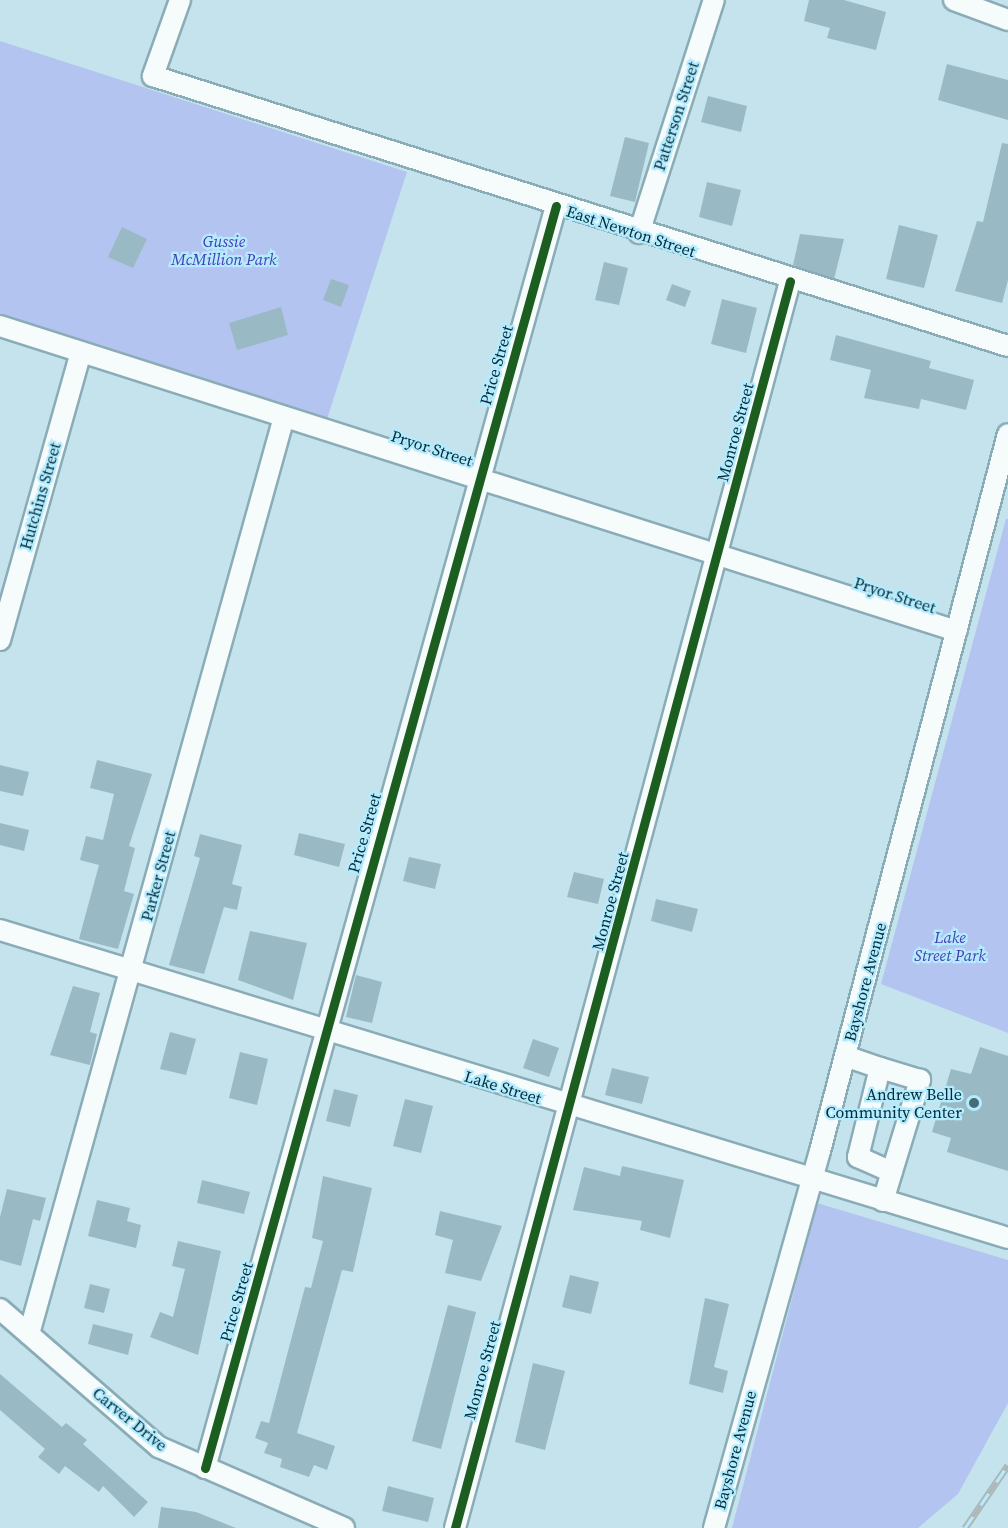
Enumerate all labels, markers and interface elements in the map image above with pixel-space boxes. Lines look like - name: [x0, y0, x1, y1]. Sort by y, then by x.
- street label: Patterson Street: [649, 59, 703, 173]
- street label: East Newton Street: [564, 201, 698, 261]
- park label: Gussie McMillion Park: [171, 231, 277, 269]
- street label: Price Street: [475, 323, 517, 407]
- street label: Monroe Street: [713, 381, 757, 483]
- street label: Pryor Street: [389, 426, 475, 470]
- street label: Hutchins Street: [16, 440, 64, 552]
- street label: Pryor Street: [852, 573, 938, 617]
- street label: Price Street: [343, 791, 385, 875]
- street label: Parker Street: [137, 829, 179, 923]
- street label: Monroe Street: [588, 850, 632, 952]
- street label: Bayshore Avenue: [840, 920, 890, 1044]
- park label: Lake Street Park: [914, 927, 986, 965]
- street label: Lake Street: [462, 1066, 544, 1108]
- place label: Andrew Belle Community Center: [825, 1084, 962, 1122]
- marker: Andrew Belle Community Center: [967, 1096, 981, 1110]
- street label: Price Street: [215, 1260, 257, 1344]
- street label: Monroe Street: [460, 1319, 504, 1421]
- street label: Carver Drive: [89, 1383, 171, 1455]
- street label: Bayshore Avenue: [710, 1388, 760, 1512]

